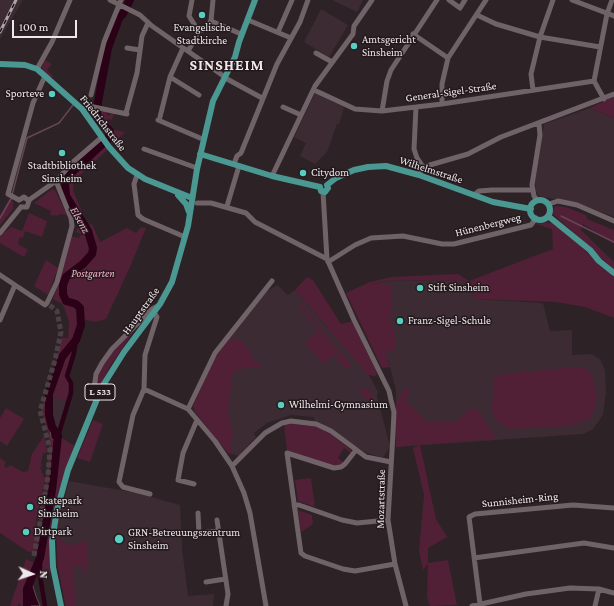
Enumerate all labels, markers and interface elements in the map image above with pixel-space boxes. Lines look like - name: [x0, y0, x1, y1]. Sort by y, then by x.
- marker: Evangelische Stadtkirche: [197, 10, 207, 20]
- scale bar: [14, 12, 79, 38]
- text: 100 m: [19, 20, 48, 34]
- place label: Evangelische Stadtkirche: [173, 21, 231, 47]
- place label: Amtsgericht Sinsheim: [362, 33, 416, 59]
- marker: Amtsgericht Sinsheim: [349, 41, 359, 51]
- district label: SINSHEIM: [189, 56, 265, 74]
- street label: General-Sigel-Straße: [405, 79, 497, 105]
- place label: Sporteve: [6, 87, 44, 101]
- marker: Sporteve: [47, 89, 57, 99]
- street label: Friedrichstraße: [77, 92, 129, 154]
- marker: Stadtbibliothek Sinsheim: [57, 148, 67, 158]
- street label: Wilhelmstraße: [398, 154, 464, 186]
- place label: Stadtbibliothek Sinsheim: [28, 159, 96, 185]
- place label: Citydom: [311, 166, 349, 180]
- marker: Citydom: [298, 168, 308, 178]
- water label: Elsenz: [67, 204, 93, 236]
- street label: Hünenbergweg: [454, 210, 522, 240]
- park label: Postgarten: [71, 267, 115, 281]
- place label: Stift Sinsheim: [428, 281, 489, 295]
- marker: Stift Sinsheim: [415, 283, 425, 293]
- street label: Hauptstraße: [119, 285, 163, 337]
- place label: Franz-Sigel-Schule: [408, 314, 491, 328]
- marker: Franz-Sigel-Schule: [395, 316, 405, 326]
- road number: L 533: [85, 384, 115, 400]
- place label: Wilhelmi-Gymnasium: [289, 398, 388, 412]
- marker: Wilhelmi-Gymnasium: [276, 400, 286, 410]
- street label: Mozartstraße: [374, 469, 388, 529]
- street label: Sunnisheim-Ring: [481, 489, 559, 511]
- place label: Skatepark Sinsheim: [38, 494, 82, 520]
- marker: Skatepark Sinsheim: [25, 502, 35, 512]
- place label: Dirtpark: [34, 525, 72, 539]
- place label: GRN-Betreuungszentrum Sinsheim: [128, 526, 240, 552]
- marker: Dirtpark: [21, 527, 31, 537]
- marker: GRN-Betreuungszentrum Sinsheim: [113, 533, 125, 545]
- north arrow: [12, 554, 52, 594]
- text: N: [38, 571, 50, 579]

